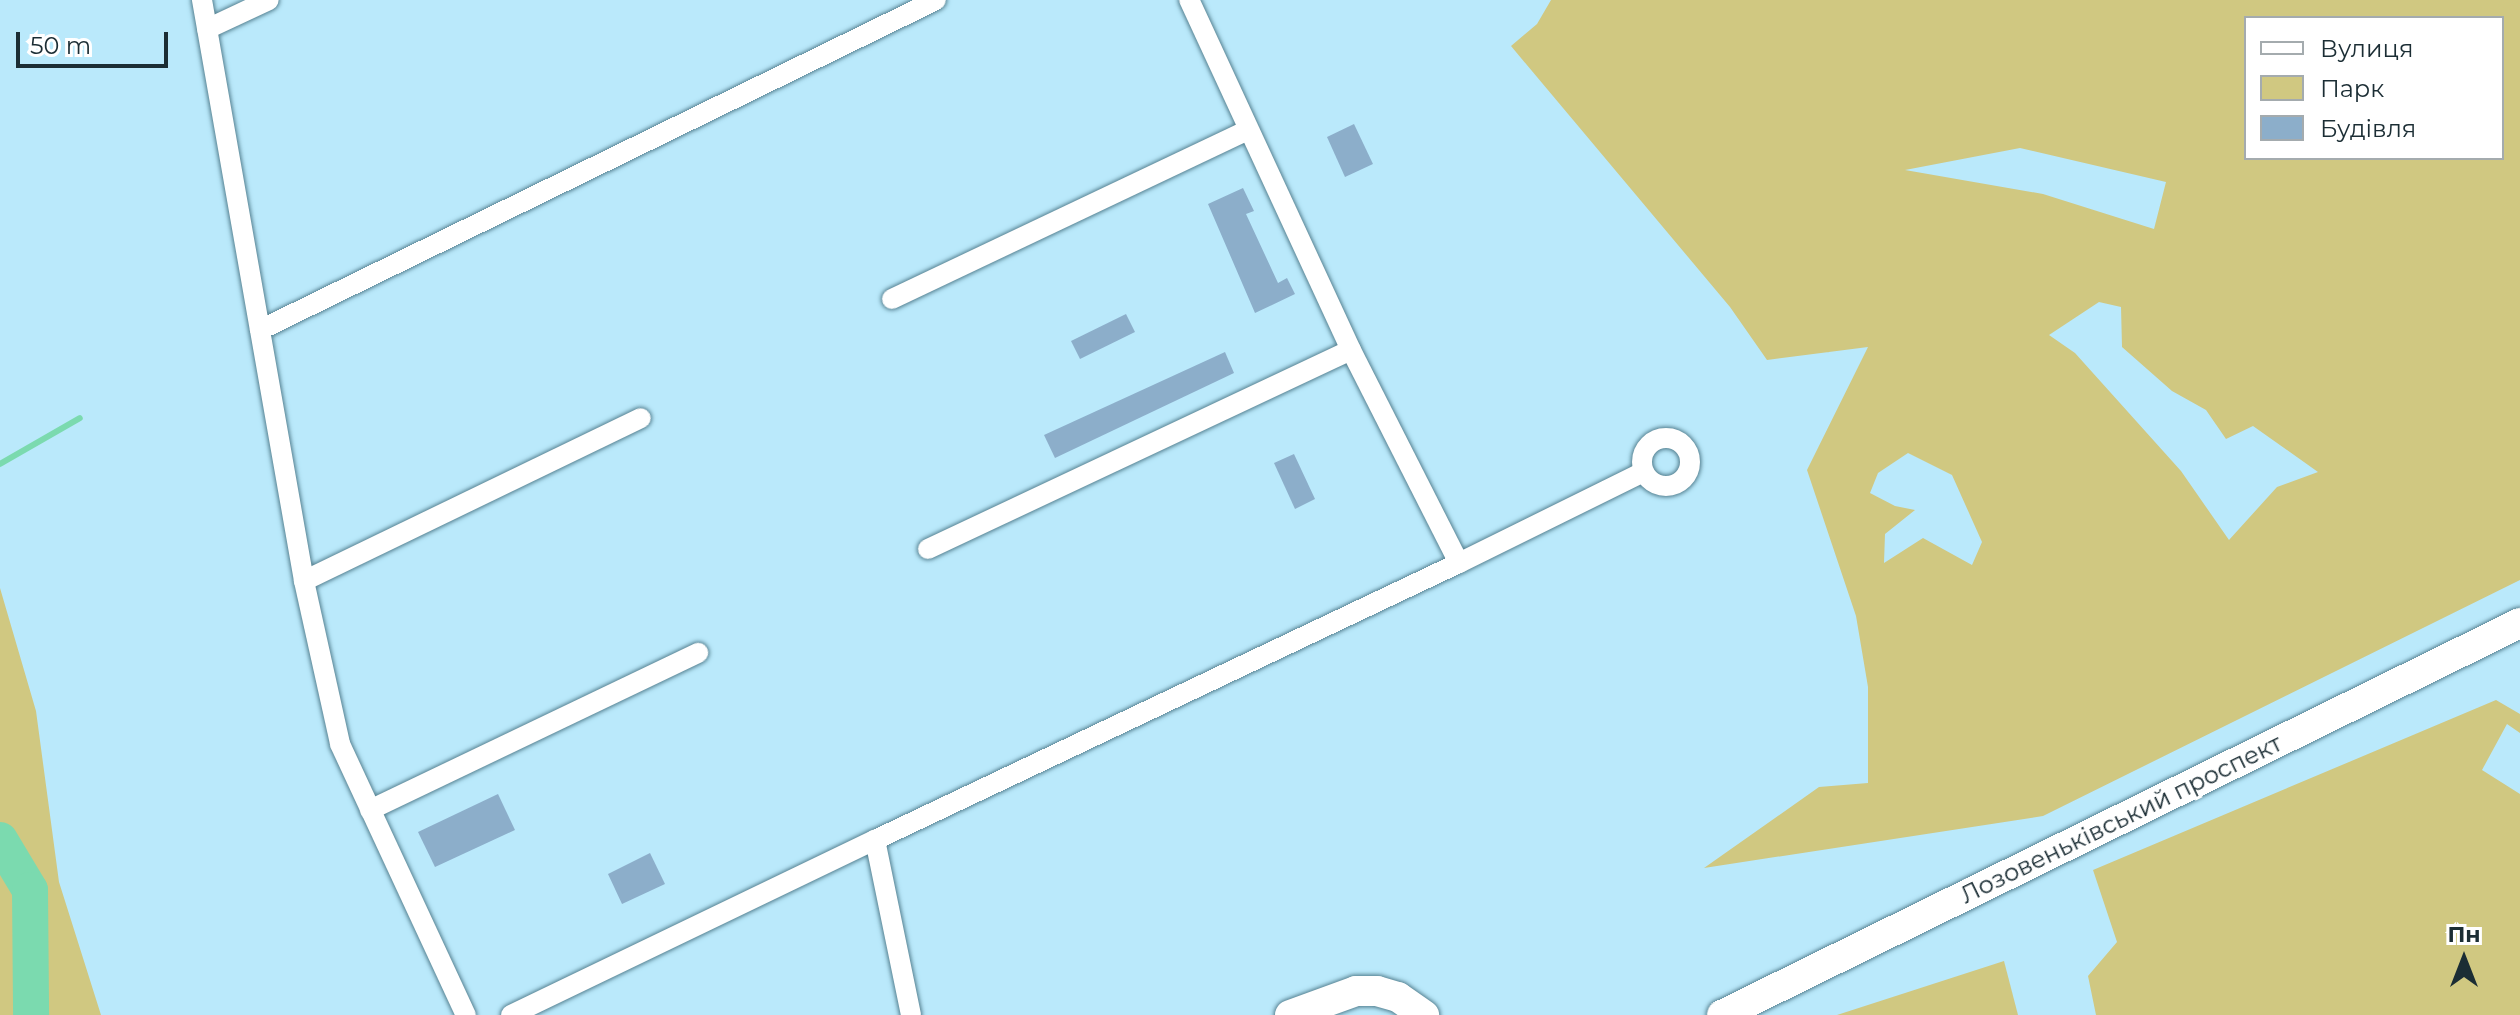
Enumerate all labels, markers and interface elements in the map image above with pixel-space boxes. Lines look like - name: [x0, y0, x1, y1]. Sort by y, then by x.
- scale bar: [20, 16, 172, 66]
- legend: [2244, 16, 2504, 160]
- text: 50 m: [30, 31, 91, 60]
- text: Вулиця: [2320, 34, 2413, 63]
- text: Парк: [2320, 74, 2384, 103]
- text: Будівля: [2320, 114, 2416, 143]
- street label: Лозовеньківський проспект: [1956, 728, 2286, 910]
- north arrow: [2424, 919, 2504, 999]
- text: Пн: [2447, 921, 2481, 948]

